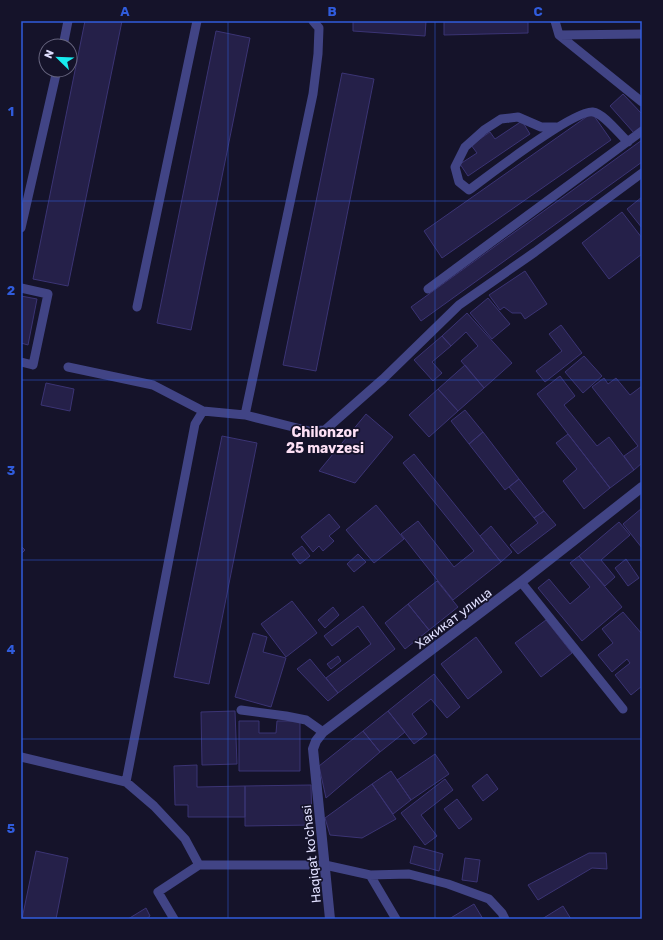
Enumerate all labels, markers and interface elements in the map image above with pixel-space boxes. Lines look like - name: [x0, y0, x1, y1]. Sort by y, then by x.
- text: A: [120, 4, 130, 19]
- text: B: [327, 4, 337, 19]
- text: C: [533, 4, 543, 19]
- north arrow: [38, 38, 78, 78]
- text: N: [42, 48, 57, 60]
- text: 1: [8, 104, 14, 119]
- text: 2: [7, 283, 15, 298]
- district label: Chilonzor 25 mavzesi: [286, 424, 364, 457]
- text: 3: [7, 463, 16, 478]
- street label: Хакикат улица: [412, 585, 494, 652]
- text: 4: [7, 642, 16, 657]
- street label: Haqiqat ko'chasi: [299, 804, 324, 904]
- text: 5: [7, 821, 15, 836]

